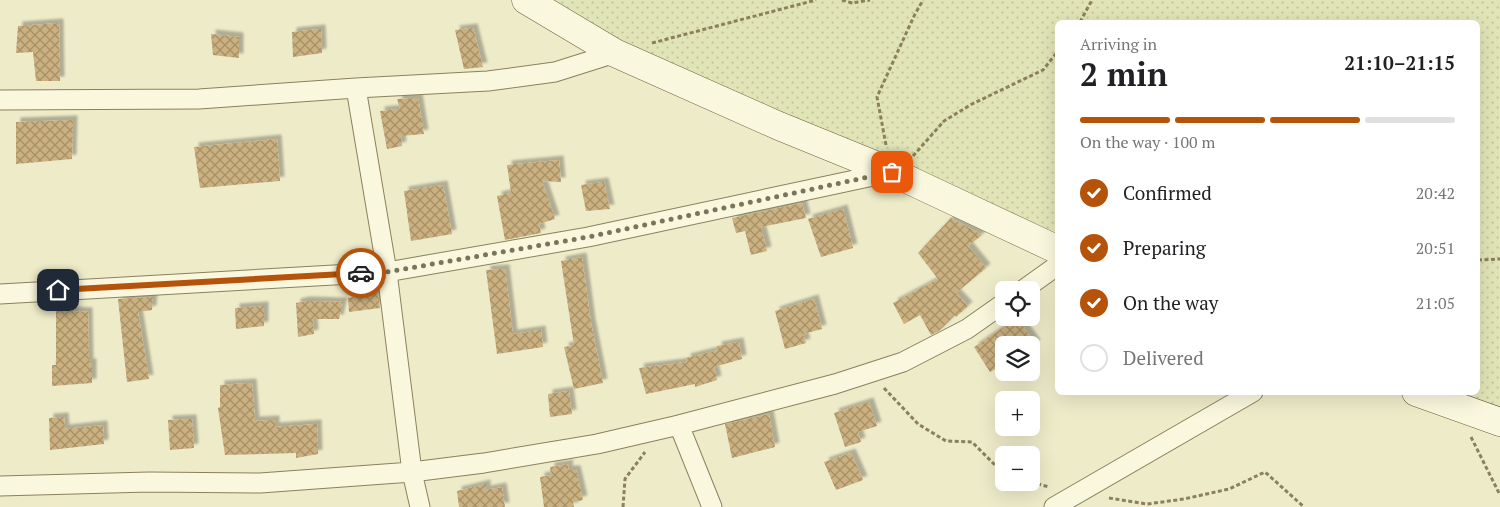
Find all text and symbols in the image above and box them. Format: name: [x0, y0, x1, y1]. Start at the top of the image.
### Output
text: Arriving in: [1080, 33, 1157, 55]
text: 21:10–21:15: [1344, 50, 1455, 75]
text: 2 min: [1080, 53, 1168, 95]
text: On the way · 100 m: [1080, 131, 1215, 153]
pin: [871, 151, 913, 193]
icon: bag: [878, 158, 906, 186]
icon: check: [1080, 179, 1108, 207]
text: Confirmed: [1123, 180, 1212, 205]
text: 20:42: [1416, 182, 1455, 204]
icon: check: [1080, 234, 1108, 262]
text: Preparing: [1123, 235, 1206, 260]
text: 20:51: [1416, 237, 1455, 259]
courier: [336, 248, 386, 298]
icon: car: [347, 259, 375, 287]
pin: [37, 269, 79, 311]
icon: home: [44, 276, 72, 304]
map controls: [995, 281, 1040, 491]
button: locate: [995, 281, 1040, 326]
icon: check: [1080, 289, 1108, 317]
text: On the way: [1123, 290, 1218, 315]
text: 21:05: [1416, 292, 1455, 314]
button: layers: [995, 336, 1040, 381]
text: Delivered: [1123, 345, 1204, 370]
button: +: [995, 391, 1040, 436]
button: −: [995, 446, 1040, 491]

